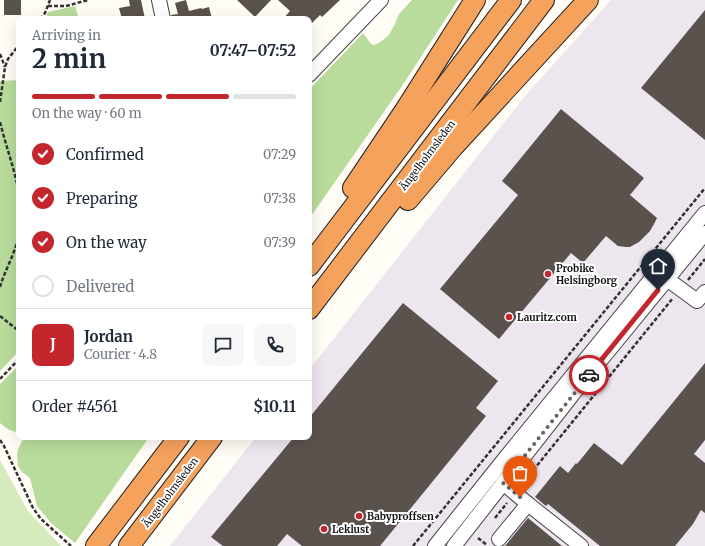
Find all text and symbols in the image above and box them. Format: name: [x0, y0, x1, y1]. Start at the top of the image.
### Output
text: Arriving in: [32, 27, 101, 44]
text: 07:47–07:52: [210, 41, 296, 60]
text: 2 min: [32, 42, 106, 75]
text: On the way · 60 m: [32, 105, 142, 122]
street label: Ängelholmsleden: [395, 117, 458, 194]
icon: check: [32, 143, 54, 165]
text: Confirmed: [66, 145, 144, 164]
text: 07:29: [263, 146, 296, 163]
icon: check: [32, 187, 54, 209]
text: Preparing: [66, 189, 138, 208]
text: 07:38: [263, 190, 296, 207]
icon: check: [32, 231, 54, 253]
text: On the way: [66, 233, 147, 252]
text: 07:39: [263, 234, 296, 251]
pin: [641, 249, 675, 290]
icon: home: [647, 255, 669, 277]
place label: Probike Helsingborg: [556, 262, 618, 287]
marker: Probike Helsingborg: [543, 269, 553, 279]
text: Delivered: [66, 277, 134, 296]
place label: Lauritz.com: [517, 311, 577, 324]
marker: Lauritz.com: [504, 312, 514, 322]
button: chat: [202, 324, 244, 366]
button: phone: [254, 324, 296, 366]
text: Jordan: [84, 327, 133, 346]
text: J: [50, 335, 56, 354]
text: Courier · 4.8: [84, 346, 157, 363]
courier: [569, 355, 609, 395]
icon: car: [578, 364, 600, 386]
text: Order #4561: [32, 397, 118, 416]
text: $10.11: [253, 397, 296, 416]
street label: Ängelholmsleden: [138, 454, 201, 531]
pin: [503, 456, 537, 497]
icon: bag: [509, 462, 531, 484]
place label: Babyproffsen: [367, 510, 434, 523]
marker: Babyproffsen: [354, 511, 364, 521]
place label: Leklust: [332, 523, 369, 536]
marker: Leklust: [319, 524, 329, 534]

